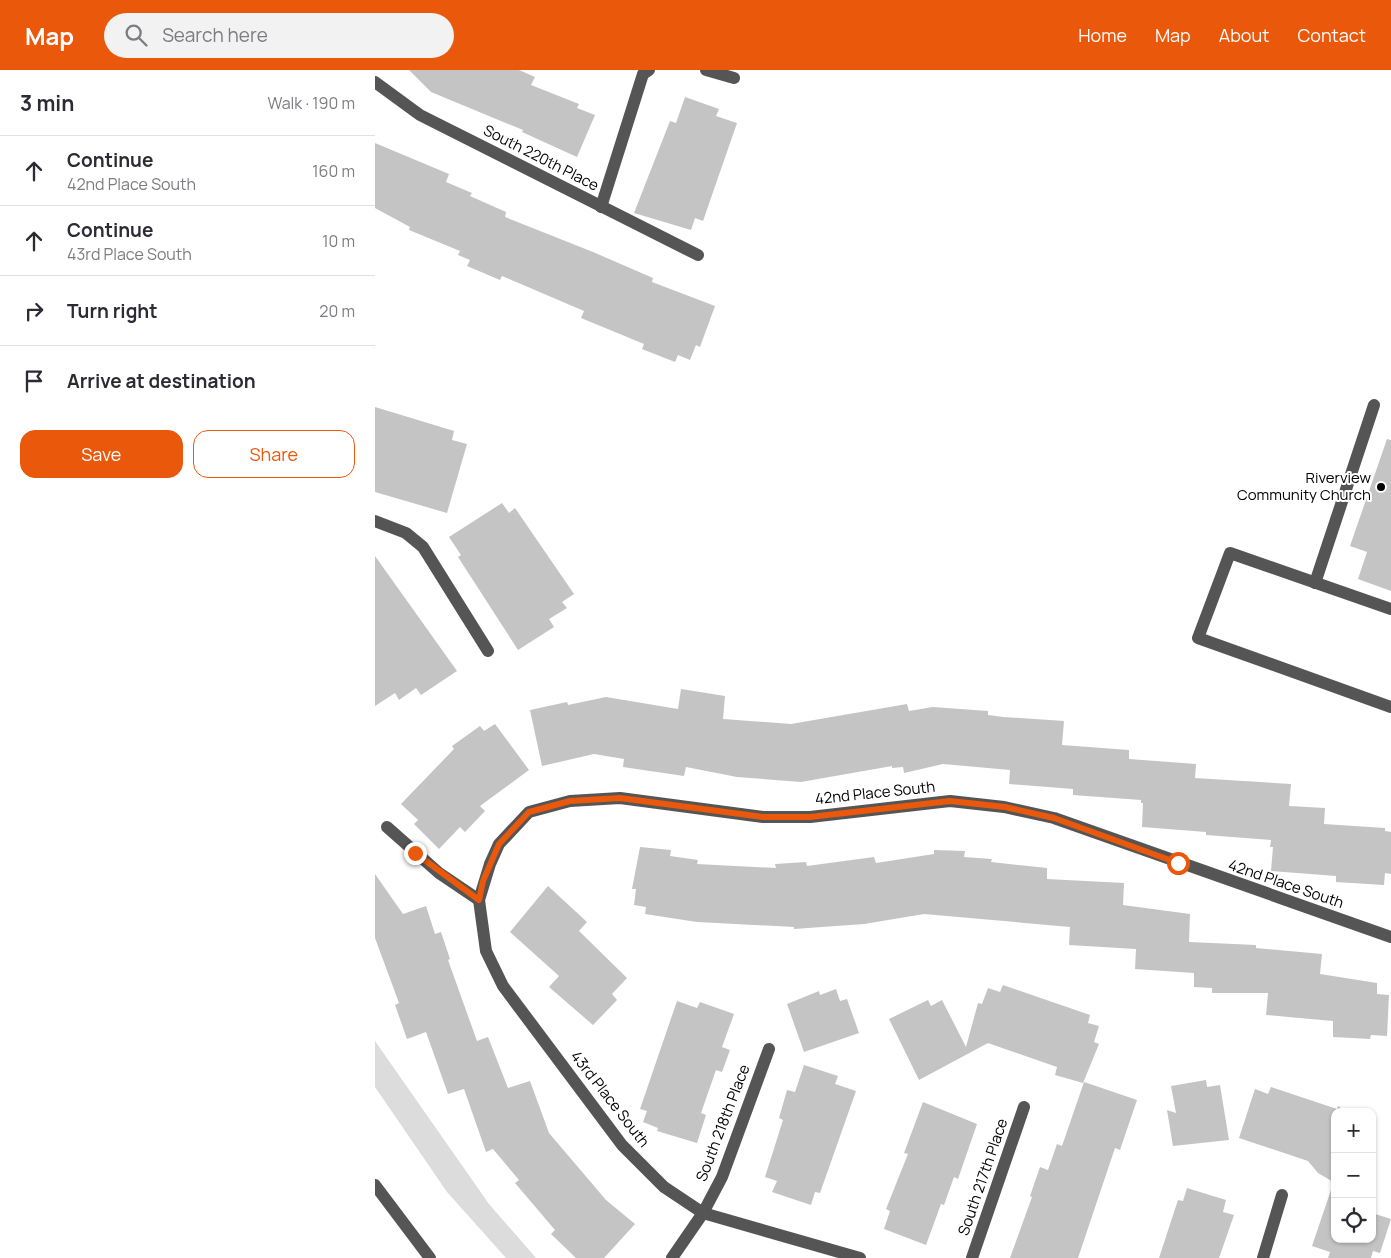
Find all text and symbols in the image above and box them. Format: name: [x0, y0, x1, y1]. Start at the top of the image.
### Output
search box: [104, 13, 454, 58]
text: Map: [25, 19, 74, 52]
icon: search: [122, 21, 150, 49]
text: Search here: [162, 22, 268, 48]
text: Home: [1078, 23, 1127, 47]
text: Map: [1155, 23, 1191, 47]
text: About: [1219, 23, 1269, 47]
text: Contact: [1297, 23, 1366, 47]
text: 3 min: [20, 89, 74, 117]
text: Walk · 190 m: [267, 92, 355, 114]
street label: South 220th Place: [480, 119, 603, 196]
text: Continue: [67, 147, 153, 173]
icon: ahead: [20, 157, 48, 185]
text: 160 m: [312, 160, 355, 182]
text: 42nd Place South: [67, 173, 196, 195]
text: Continue: [67, 217, 153, 243]
icon: ahead: [20, 227, 48, 255]
text: 10 m: [322, 230, 355, 252]
text: 43rd Place South: [67, 243, 192, 265]
icon: right: [20, 297, 48, 325]
text: Turn right: [67, 298, 157, 324]
text: 20 m: [319, 300, 355, 322]
icon: arrive: [20, 367, 48, 395]
text: Arrive at destination: [67, 368, 256, 394]
button: Save: [20, 430, 183, 478]
button: Share: [193, 430, 355, 478]
place label: Riverview Community Church: [1237, 467, 1371, 505]
marker: Riverview Community Church: [1375, 481, 1387, 493]
street label: 42nd Place South: [814, 776, 936, 809]
route end: [404, 842, 427, 865]
route start: [1167, 852, 1190, 875]
street label: 42nd Place South: [1226, 854, 1347, 913]
street label: 43rd Place South: [566, 1046, 655, 1151]
street label: South 218th Place: [691, 1061, 755, 1184]
map controls: [1331, 1108, 1376, 1243]
button: +: [1331, 1108, 1376, 1153]
street label: South 217th Place: [953, 1115, 1012, 1238]
button: −: [1331, 1153, 1376, 1198]
button: locate: [1331, 1198, 1376, 1243]

